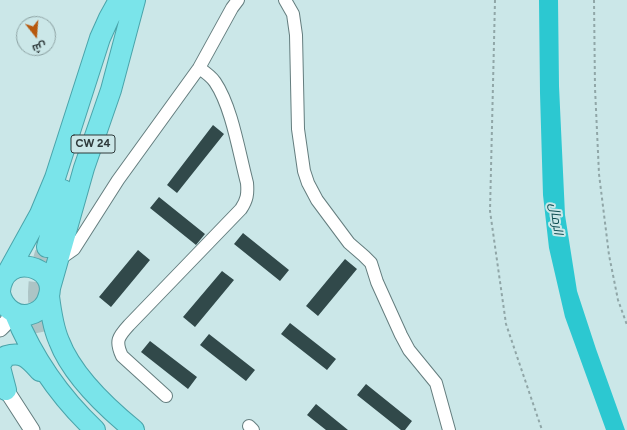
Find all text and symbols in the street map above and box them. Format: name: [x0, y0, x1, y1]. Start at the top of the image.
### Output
north arrow: [16, 16, 56, 56]
text: ش: [31, 39, 48, 55]
road number: CW 24: [71, 135, 115, 153]
water label: الرمال: [546, 202, 566, 236]

